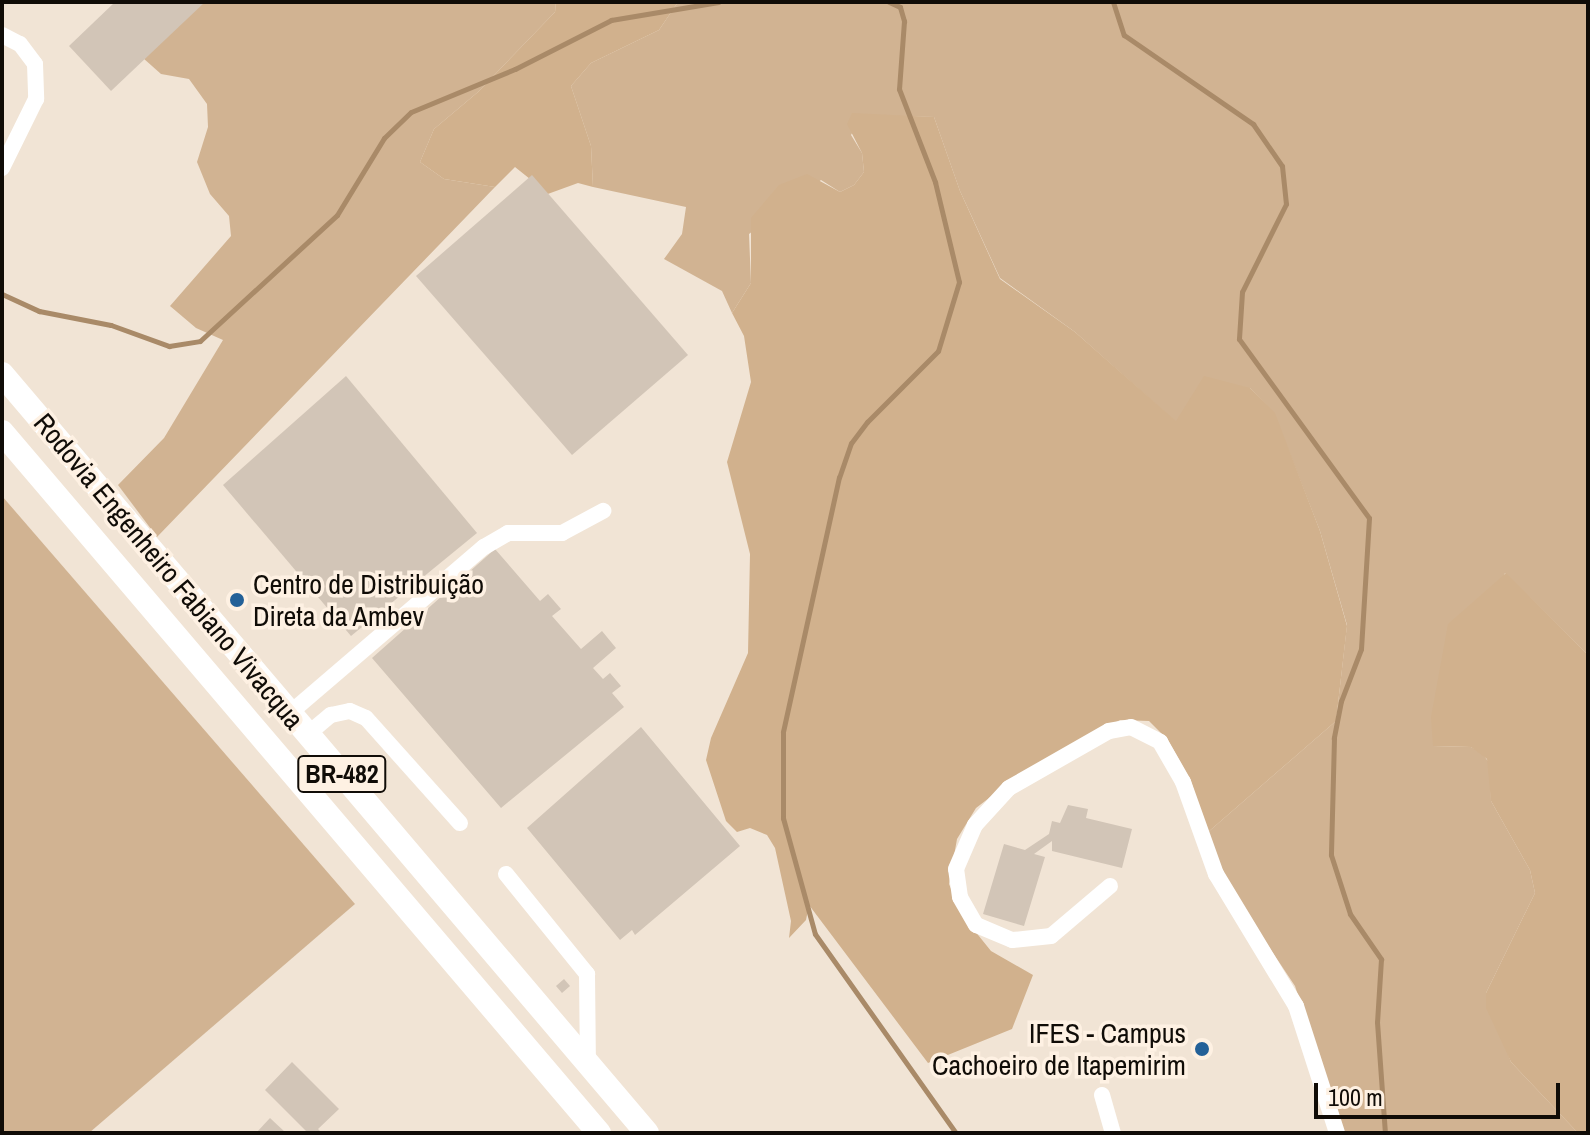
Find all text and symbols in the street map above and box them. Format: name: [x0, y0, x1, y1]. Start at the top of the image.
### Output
street label: Rodovia Engenheiro Fabiano Vivacqua: [27, 406, 311, 736]
place label: Centro de Distribuição Direta da Ambev: [253, 567, 484, 633]
marker: Centro de Distribuição Direta da Ambev: [228, 591, 246, 609]
road number: BR-482: [296, 752, 388, 796]
place label: IFES - Campus Cachoeiro de Itapemirim: [932, 1016, 1186, 1082]
marker: IFES - Campus Cachoeiro de Itapemirim: [1193, 1040, 1211, 1058]
scale bar: [1318, 1067, 1564, 1117]
text: 100 m: [1328, 1081, 1383, 1113]

